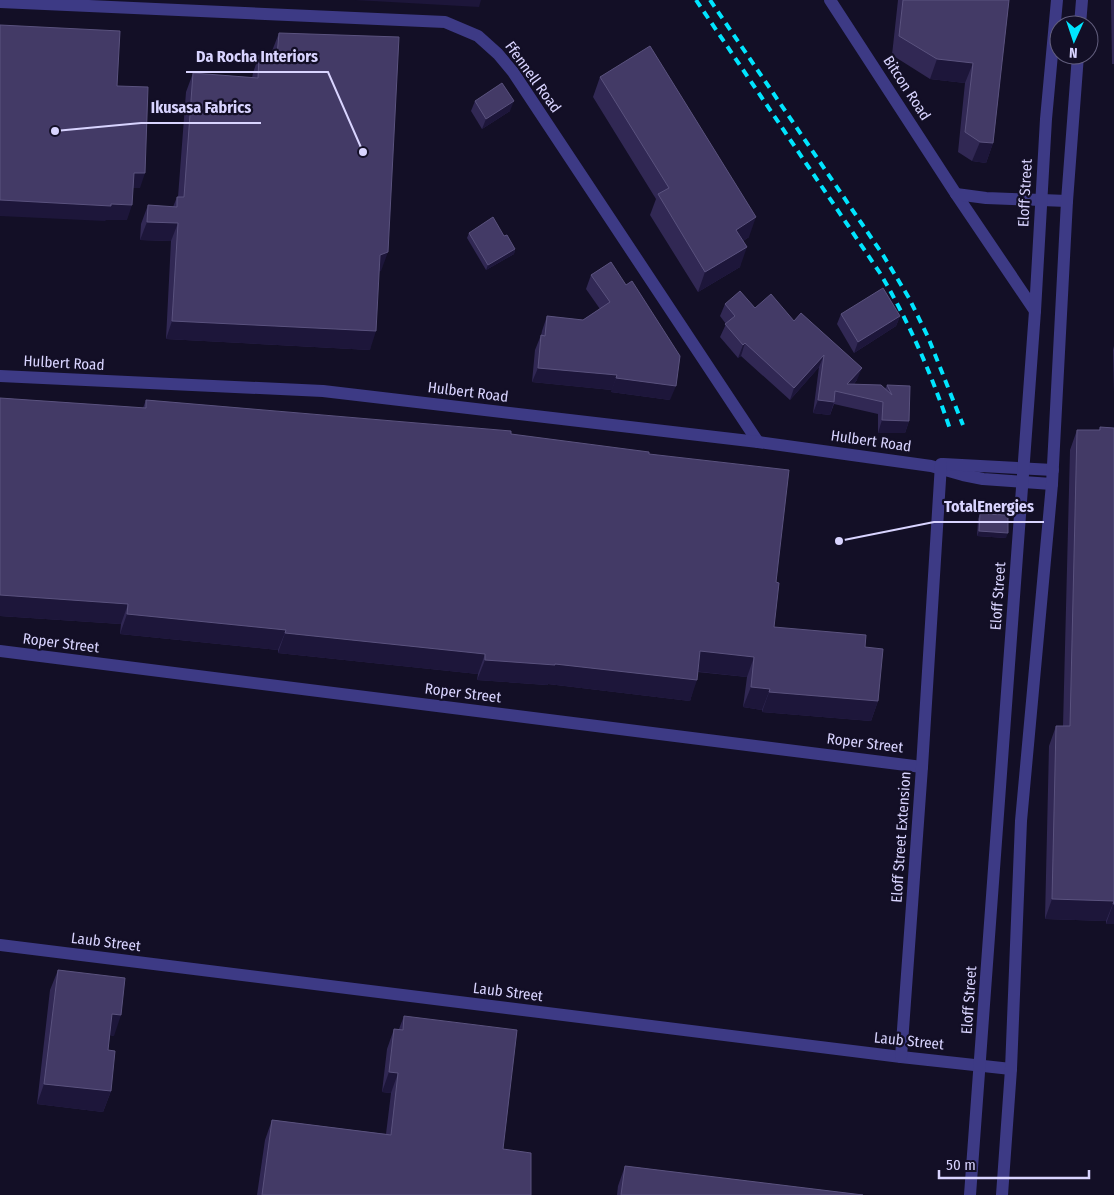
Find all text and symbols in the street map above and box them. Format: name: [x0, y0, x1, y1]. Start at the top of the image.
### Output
north arrow: [1049, 15, 1099, 65]
street label: Ffennell Road: [501, 38, 565, 116]
callout: Da Rocha Interiors: [186, 41, 328, 72]
text: N: [1069, 44, 1078, 61]
text: Da Rocha Interiors: [196, 47, 318, 66]
street label: Bitcon Road: [880, 52, 934, 124]
callout: Ikusasa Fabrics: [141, 92, 261, 123]
text: Ikusasa Fabrics: [151, 98, 251, 117]
street label: Eloff Street: [1014, 158, 1036, 228]
street label: Hulbert Road: [23, 352, 105, 374]
street label: Hulbert Road: [427, 378, 509, 406]
street label: Hulbert Road: [830, 426, 912, 456]
callout: TotalEnergies: [934, 491, 1044, 522]
text: TotalEnergies: [944, 497, 1034, 516]
street label: Eloff Street: [987, 561, 1009, 631]
street label: Roper Street: [22, 629, 100, 657]
street label: Roper Street: [424, 679, 502, 707]
street label: Roper Street: [826, 729, 904, 757]
street label: Eloff Street Extension: [887, 771, 915, 903]
street label: Laub Street: [70, 929, 142, 955]
street label: Eloff Street: [958, 965, 980, 1035]
street label: Laub Street: [472, 979, 544, 1005]
street label: Laub Street: [873, 1028, 945, 1054]
scale bar: [939, 1148, 1089, 1180]
text: 50 m: [946, 1156, 976, 1174]

